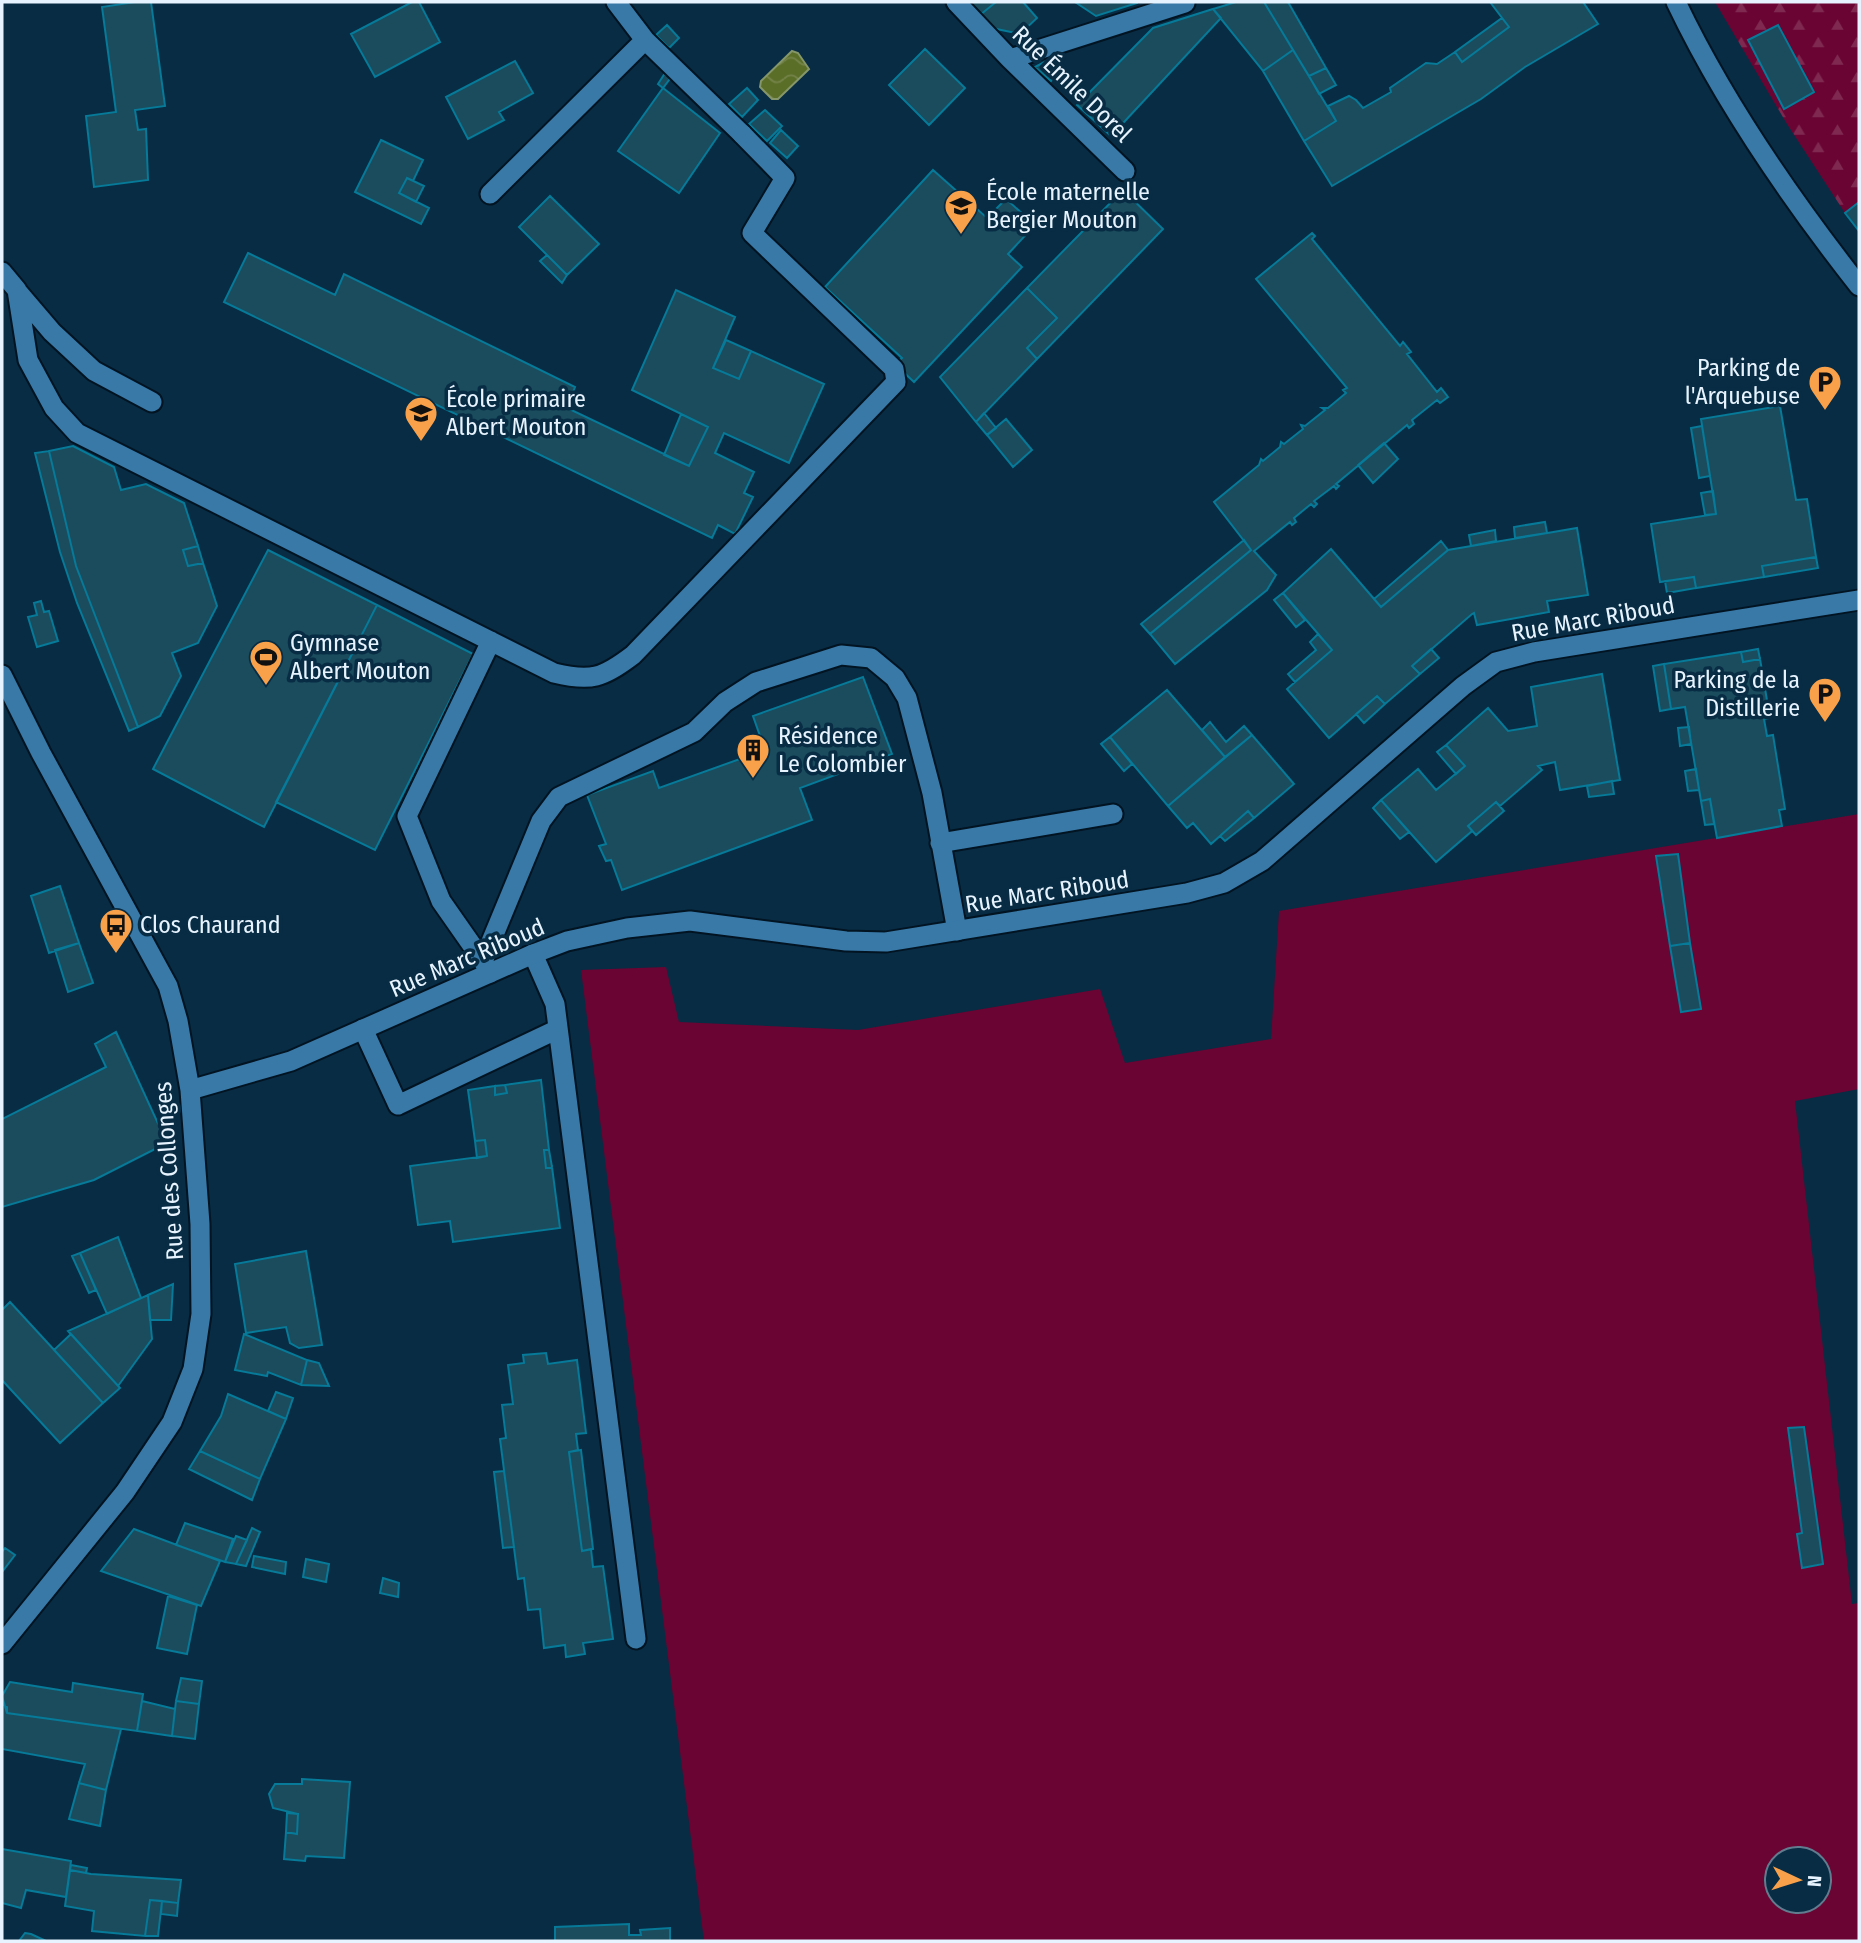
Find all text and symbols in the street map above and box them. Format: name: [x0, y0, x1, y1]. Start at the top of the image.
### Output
street label: Rue Émile Dorel: [1007, 19, 1138, 148]
place label: École maternelle Bergier Mouton: [986, 177, 1150, 234]
school or university icon: École maternelle Bergier Mouton: [942, 187, 980, 236]
place label: Parking de l'Arquebuse: [1685, 354, 1800, 410]
parking icon: Parking de l'Arquebuse: [1806, 363, 1844, 412]
place label: École primaire Albert Mouton: [446, 384, 586, 441]
school or university icon: École primaire Albert Mouton: [402, 394, 440, 443]
street label: Rue Marc Riboud: [1509, 591, 1677, 647]
place label: Gymnase Albert Mouton: [290, 629, 430, 685]
sports icon: Gymnase Albert Mouton: [247, 638, 285, 687]
place label: Parking de la Distillerie: [1673, 666, 1800, 722]
parking icon: Parking de la Distillerie: [1806, 675, 1844, 724]
place label: Résidence Le Colombier: [778, 722, 907, 778]
building icon: Résidence Le Colombier: [734, 731, 772, 780]
street label: Rue Marc Riboud: [963, 865, 1131, 919]
bus stop icon: Clos Chaurand: [97, 906, 135, 955]
place label: Clos Chaurand: [140, 911, 281, 939]
street label: Rue Marc Riboud: [385, 913, 549, 1003]
street label: Rue des Collonges: [149, 1081, 189, 1261]
north arrow: [1763, 1845, 1833, 1915]
text: N: [1803, 1875, 1826, 1888]

